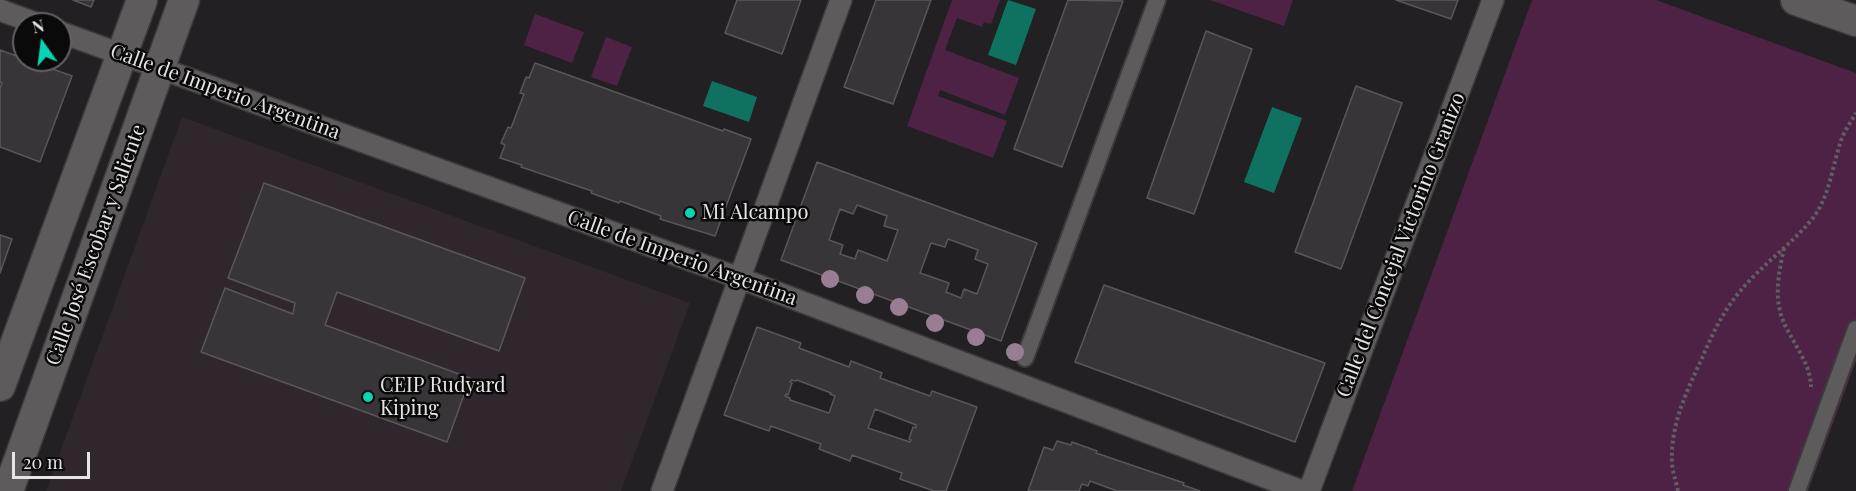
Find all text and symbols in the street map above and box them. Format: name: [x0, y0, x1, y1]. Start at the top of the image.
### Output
north arrow: [12, 12, 72, 72]
text: N: [30, 14, 46, 38]
street label: Calle de Imperio Argentina: [107, 39, 343, 145]
street label: Calle del Concejal Victorino Granizo: [1332, 89, 1470, 401]
street label: Calle José Escobar y Saliente: [41, 121, 151, 369]
place label: Mi Alcampo: [702, 201, 808, 225]
street label: Calle de Imperio Argentina: [564, 205, 800, 311]
marker: Mi Alcampo: [683, 206, 697, 220]
place label: CEIP Rudyard Kiping: [380, 374, 506, 421]
marker: CEIP Rudyard Kiping: [361, 390, 375, 404]
scale bar: [15, 440, 93, 478]
text: 20 m: [23, 450, 63, 474]

